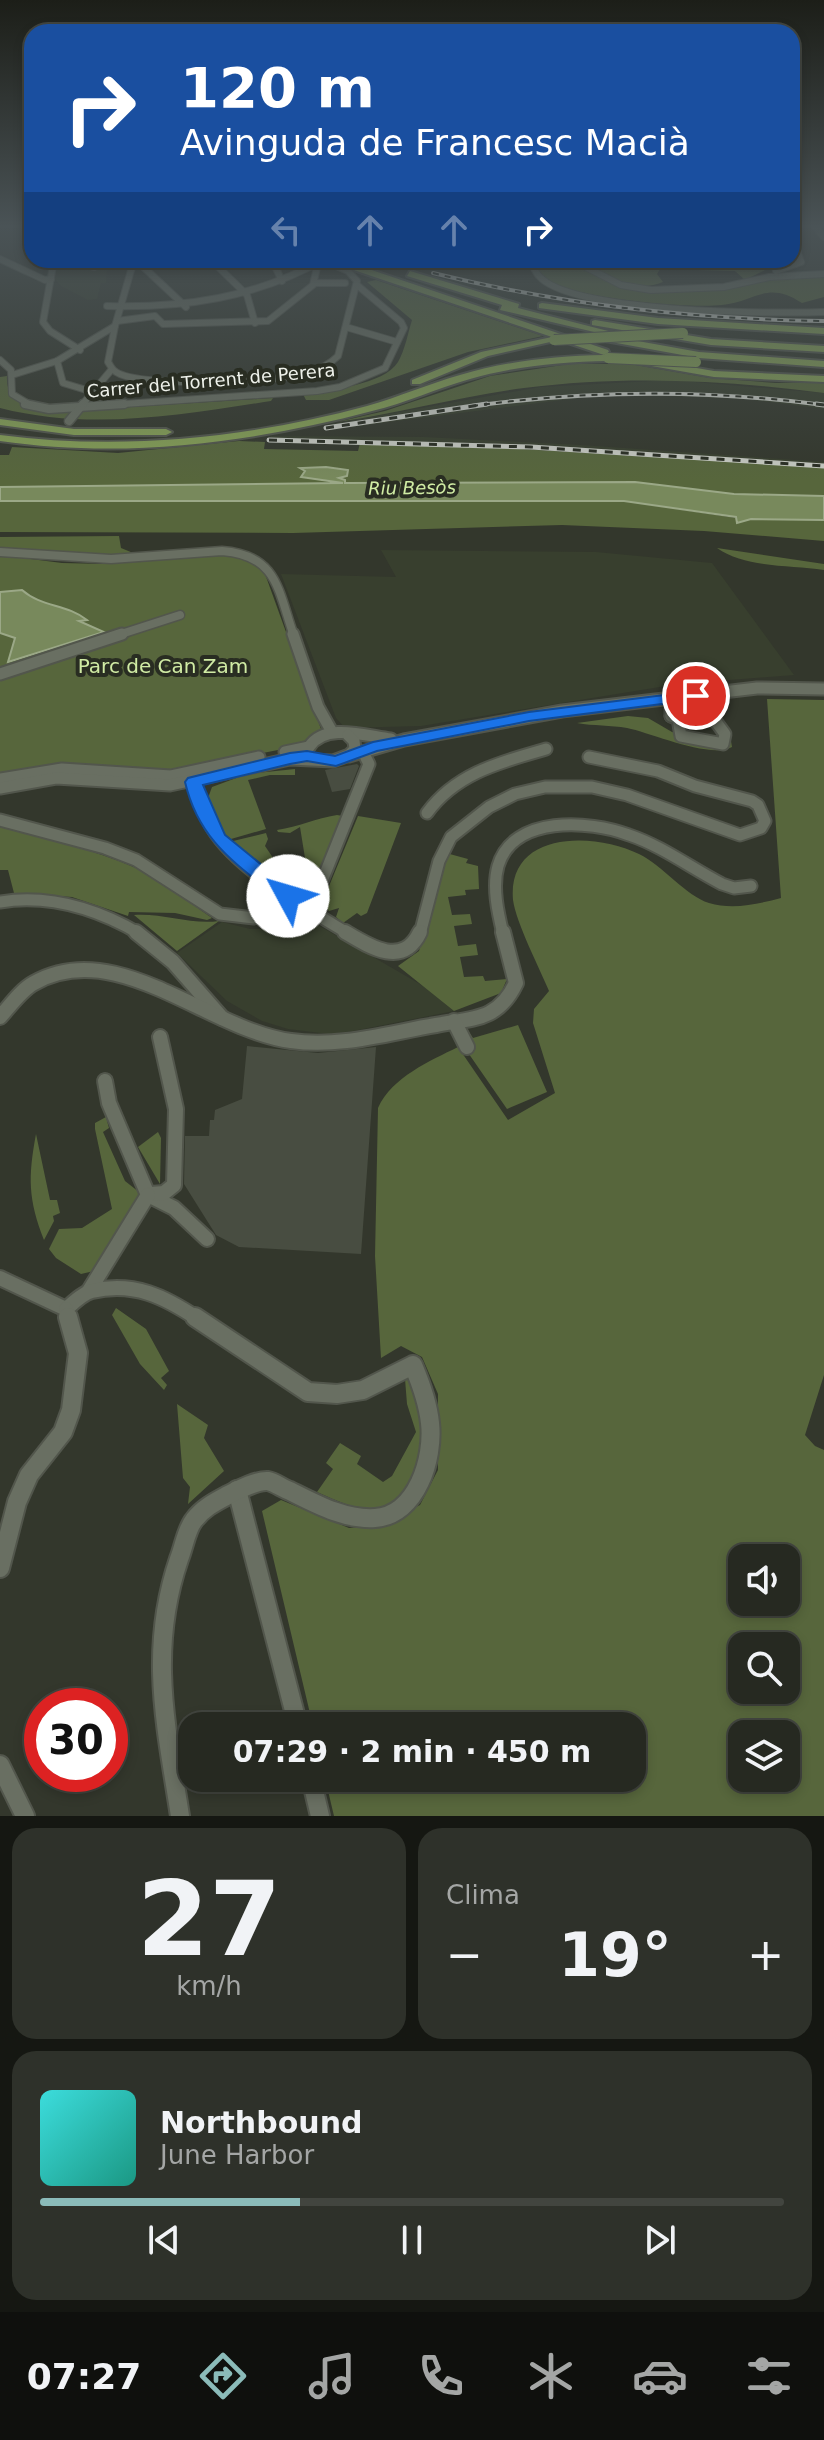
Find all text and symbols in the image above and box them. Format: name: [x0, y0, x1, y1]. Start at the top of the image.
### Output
text: 120 m: [180, 55, 375, 120]
icon: right: [48, 56, 152, 160]
text: Avinguda de Francesc Macià: [180, 122, 690, 163]
icon: left: [264, 208, 308, 252]
icon: ahead: [348, 208, 392, 252]
icon: ahead: [432, 208, 476, 252]
icon: right: [516, 208, 560, 252]
street label: Carrer del Torrent de Perera: [86, 359, 336, 402]
water label: Riu Besòs: [368, 476, 456, 499]
park label: Parc de Can Zam: [78, 654, 248, 678]
pin: [662, 662, 730, 730]
icon: arrive: [674, 674, 718, 718]
position arrow: [246, 854, 330, 938]
map controls: [728, 1544, 800, 1792]
button: sound: [728, 1544, 800, 1616]
button: search: [728, 1632, 800, 1704]
speed limit sign: 30: [24, 1688, 128, 1792]
button: layers: [728, 1720, 800, 1792]
text: 07:29 · 2 min · 450 m: [233, 1734, 591, 1769]
text: 27: [137, 1858, 281, 1980]
text: Clima: [446, 1880, 520, 1910]
text: 19°: [558, 1920, 672, 1990]
text: −: [446, 1929, 483, 1980]
text: +: [747, 1929, 784, 1980]
text: km/h: [176, 1971, 242, 2001]
text: Northbound: [160, 2105, 363, 2140]
text: June Harbor: [160, 2140, 314, 2170]
icon: previous: [142, 2218, 186, 2262]
icon: pause: [390, 2218, 434, 2262]
icon: next: [638, 2218, 682, 2262]
icon: directions: [195, 2348, 251, 2404]
icon: music: [304, 2348, 360, 2404]
icon: phone: [413, 2348, 469, 2404]
icon: climate: [523, 2348, 579, 2404]
icon: car: [632, 2348, 688, 2404]
icon: filters: [741, 2348, 797, 2404]
text: 07:27: [27, 2356, 141, 2397]

